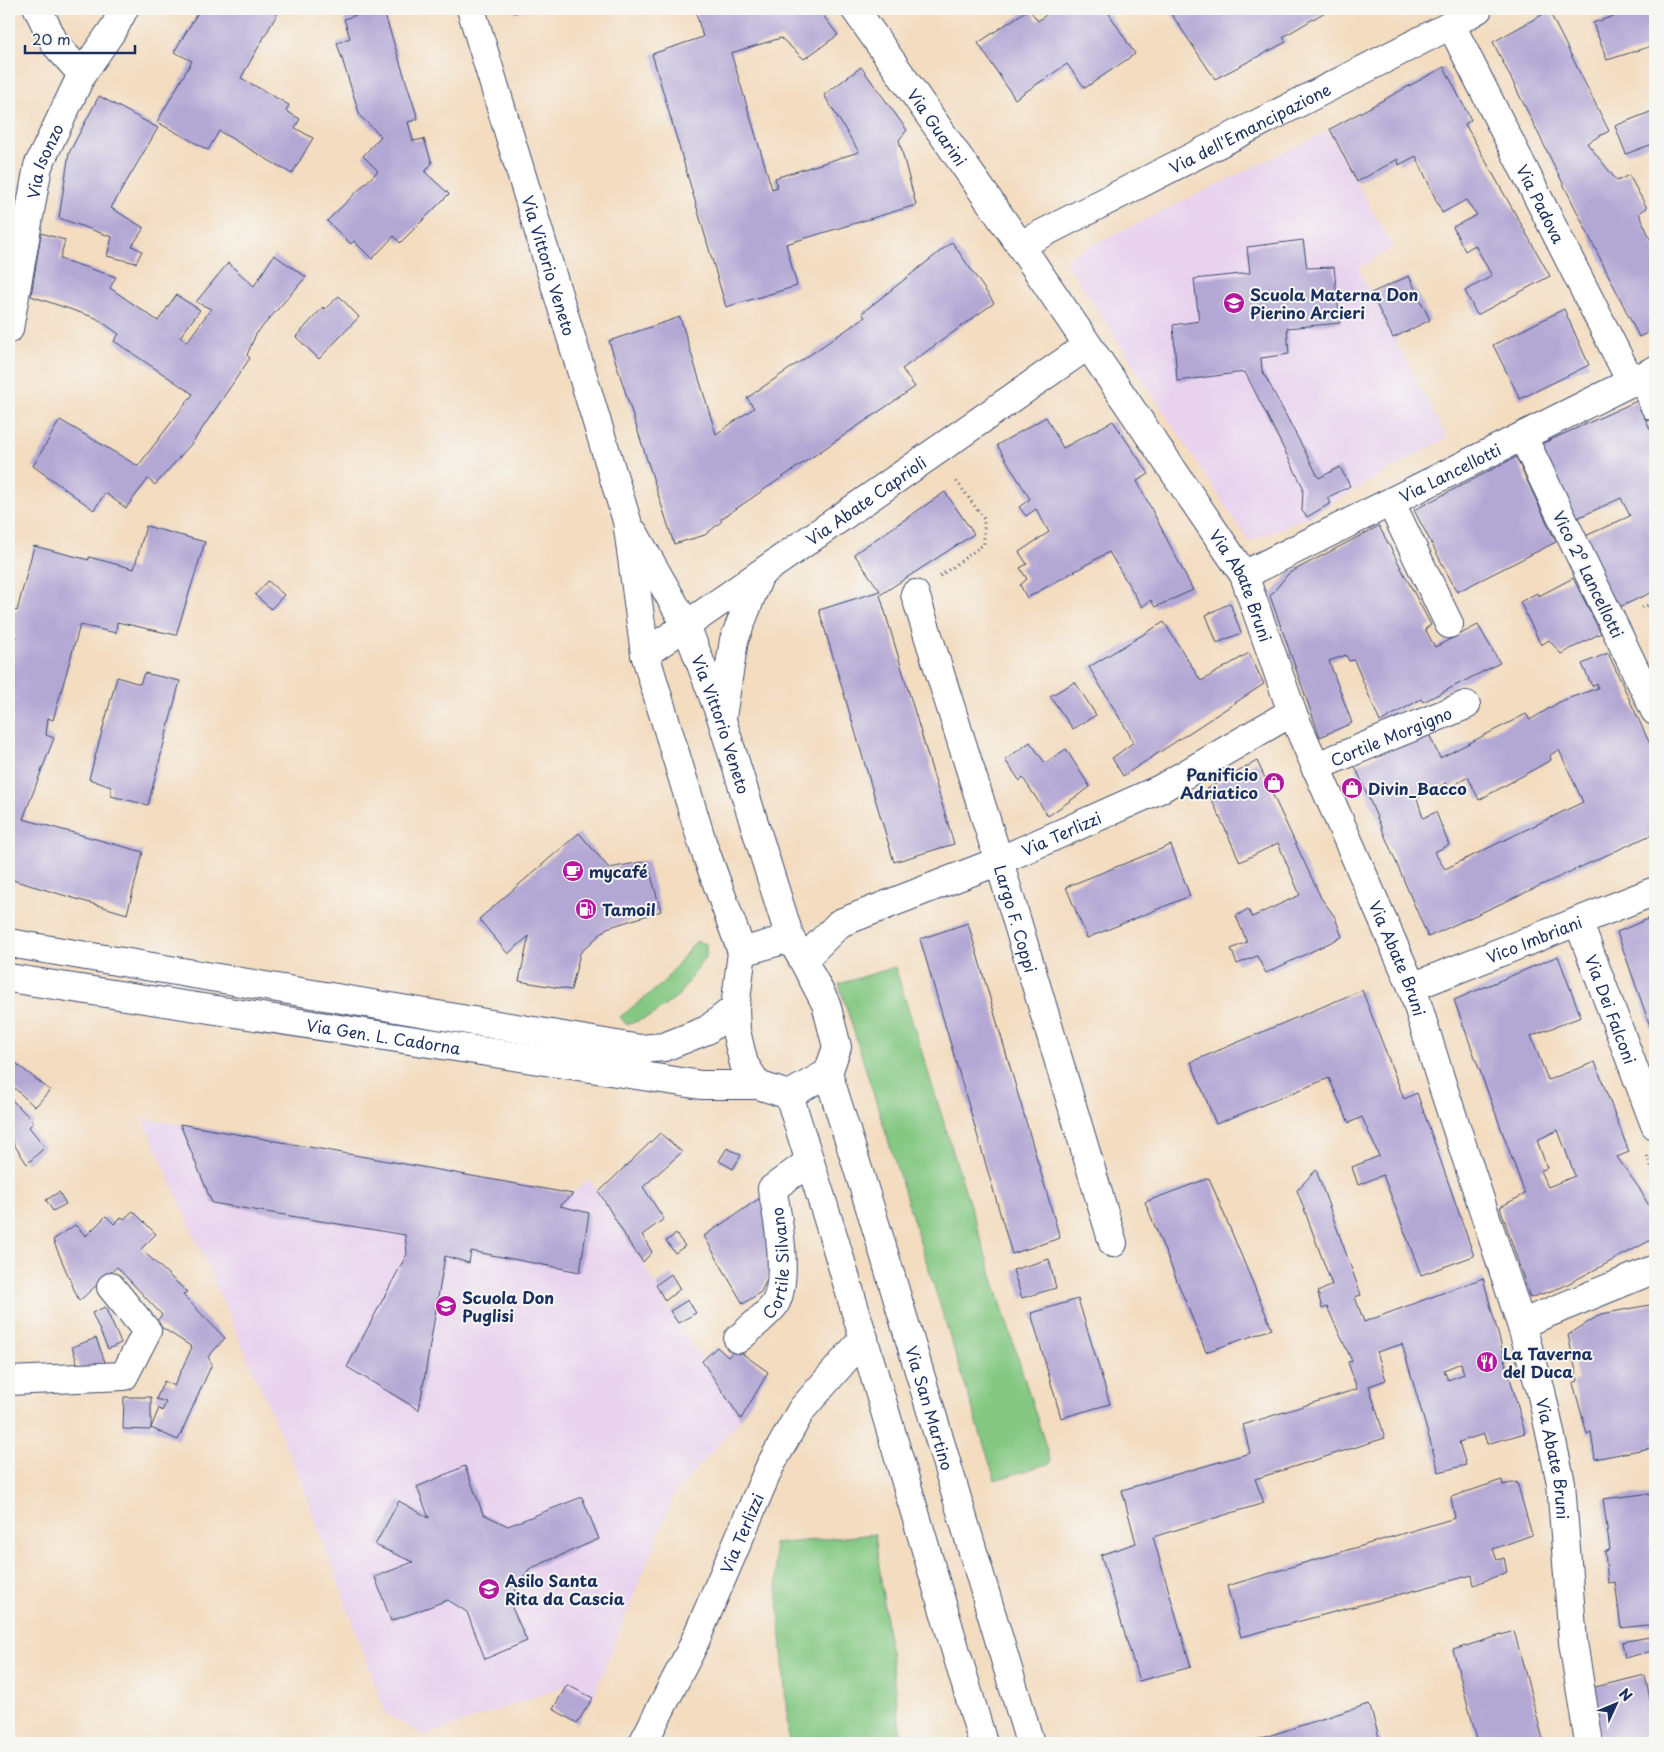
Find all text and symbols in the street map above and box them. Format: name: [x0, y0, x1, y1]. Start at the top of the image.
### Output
scale bar: [25, 22, 135, 54]
text: 20 m: [32, 27, 71, 50]
street label: Via dell'Emancipazione: [1165, 76, 1335, 179]
street label: Via Guarini: [902, 83, 973, 171]
street label: Via Isonzo: [20, 119, 69, 201]
street label: Via Padova: [1511, 160, 1571, 248]
street label: Via Vittorio Veneto: [516, 192, 582, 339]
place label: Scuola Materna Don Pierino Arcieri: [1250, 282, 1419, 324]
school or university icon: Scuola Materna Don Pierino Arcieri: [1222, 291, 1246, 315]
street label: Via Lancellotti: [1395, 437, 1505, 508]
street label: Via Abate Caprioli: [801, 450, 931, 551]
street label: Vico 2º Lancellotti: [1548, 506, 1630, 642]
street label: Via Abate Bruni: [1204, 524, 1278, 645]
street label: Via Vittorio Veneto: [686, 651, 756, 797]
street label: Cortile Morgigno: [1326, 700, 1455, 772]
place label: Panificio Adriatico: [1180, 762, 1258, 804]
shop icon: Panificio Adriatico: [1262, 771, 1286, 795]
shop icon: Divin_Bacco: [1340, 776, 1364, 800]
place label: Divin_Bacco: [1368, 776, 1467, 800]
street label: Via Terlizzi: [1017, 805, 1105, 862]
cafe icon: mycafé: [561, 859, 585, 883]
place label: mycafé: [589, 859, 648, 883]
street label: Largo F. Coppi: [989, 862, 1044, 975]
street label: Via Abate Bruni: [1364, 896, 1432, 1019]
fuel station icon: Tamoil: [574, 897, 598, 921]
place label: Tamoil: [602, 897, 656, 921]
street label: Vico Imbriani: [1482, 909, 1585, 969]
street label: Via Dei Falconi: [1580, 951, 1643, 1067]
street label: Via Gen. L. Cadorna: [305, 1012, 462, 1060]
street label: Cortile Silvano: [756, 1206, 794, 1324]
place label: Scuola Don Puglisi: [462, 1285, 554, 1327]
school or university icon: Scuola Don Puglisi: [434, 1294, 458, 1318]
place label: La Taverna del Duca: [1503, 1341, 1593, 1383]
street label: Via San Martino: [900, 1343, 960, 1473]
restaurant icon: La Taverna del Duca: [1475, 1350, 1499, 1374]
street label: Via Abate Bruni: [1531, 1395, 1576, 1520]
street label: Via Terlizzi: [713, 1489, 769, 1577]
place label: Asilo Santa Rita da Cascia: [505, 1568, 625, 1610]
school or university icon: Asilo Santa Rita da Cascia: [477, 1577, 501, 1601]
north arrow: [1592, 1680, 1642, 1730]
text: N: [1614, 1683, 1637, 1706]

